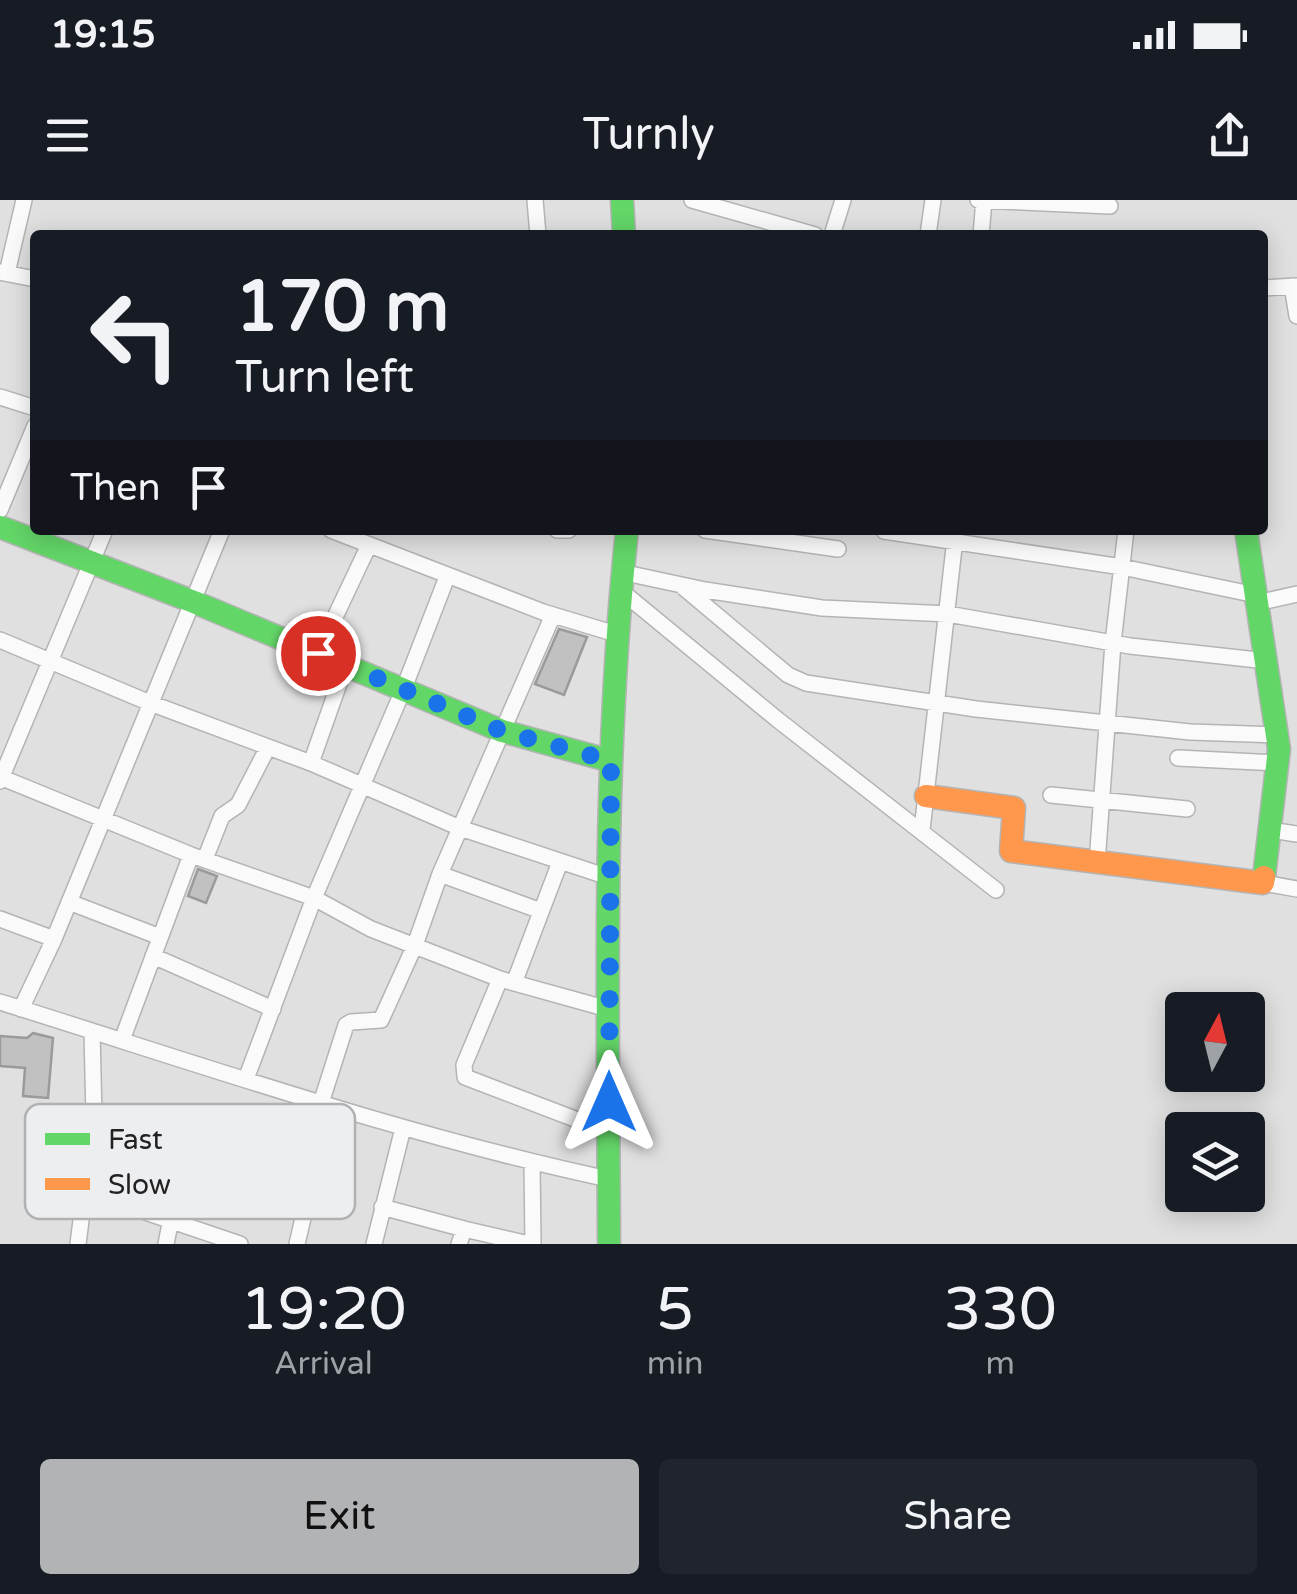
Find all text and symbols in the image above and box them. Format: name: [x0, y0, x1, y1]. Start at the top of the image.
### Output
text: 19:15: [50, 12, 155, 58]
icon: menu: [40, 108, 95, 163]
text: Turnly: [582, 108, 715, 162]
icon: share: [1202, 108, 1257, 163]
text: 170 m: [235, 266, 449, 350]
icon: left: [70, 270, 200, 400]
text: Turn left: [235, 351, 414, 405]
icon: arrive: [181, 460, 236, 515]
text: Then: [70, 465, 161, 511]
pin: [276, 611, 361, 696]
icon: arrive: [291, 626, 346, 681]
north arrow: [1165, 992, 1265, 1092]
map controls: [1165, 992, 1265, 1212]
position arrow: [557, 1050, 661, 1154]
legend: [25, 1104, 355, 1219]
button: layers: [1165, 1112, 1265, 1212]
text: Fast: [108, 1123, 163, 1157]
text: Slow: [108, 1168, 171, 1202]
text: 19:20: [240, 1274, 407, 1346]
text: 5: [656, 1274, 694, 1346]
text: 330: [944, 1274, 1057, 1346]
text: Arrival: [274, 1345, 373, 1383]
text: min: [647, 1345, 704, 1383]
text: m: [986, 1345, 1015, 1383]
button: Exit: [40, 1459, 639, 1574]
button: Share: [659, 1459, 1257, 1574]

